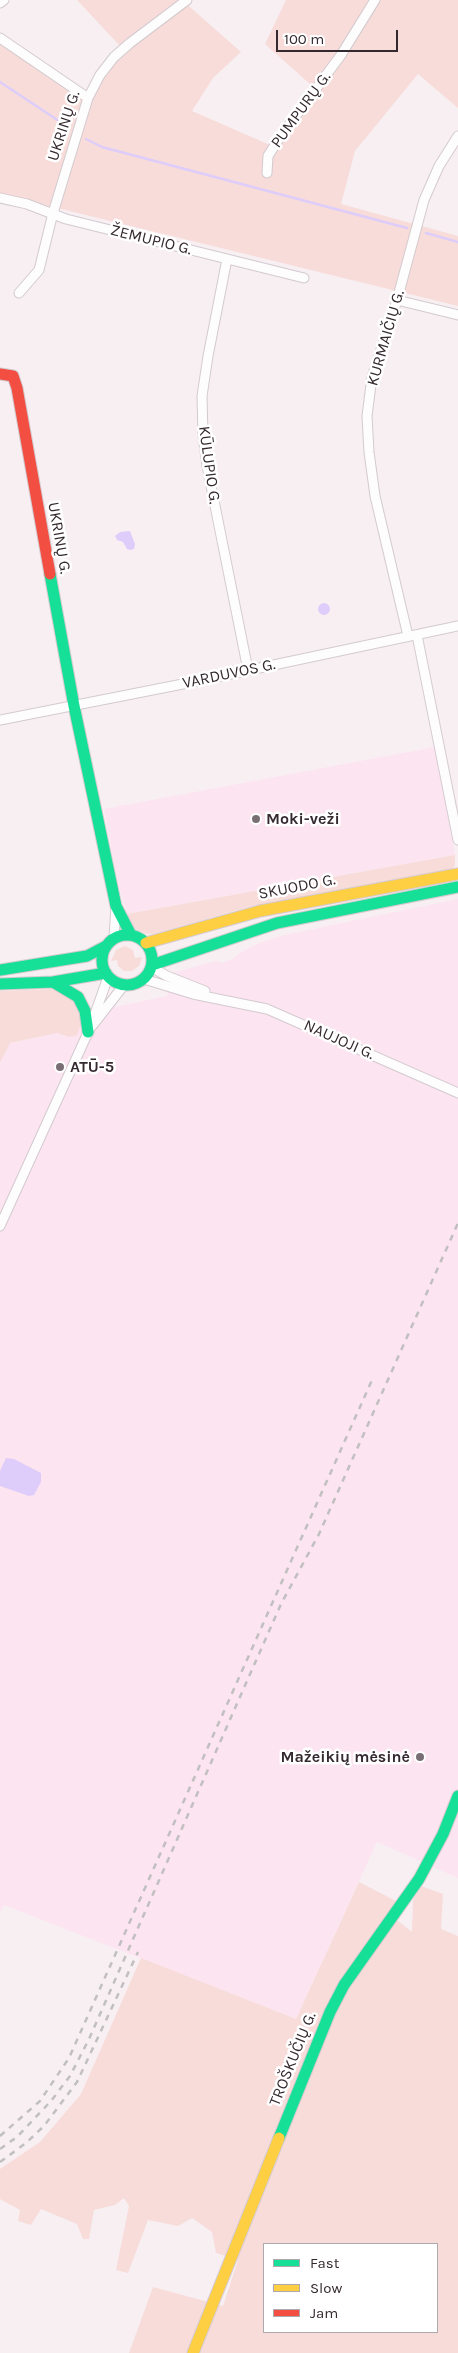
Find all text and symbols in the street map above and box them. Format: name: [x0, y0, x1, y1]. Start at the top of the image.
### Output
scale bar: [278, 20, 400, 52]
text: 100 m: [284, 30, 324, 48]
street label: PUMPURŲ G.: [267, 68, 335, 152]
street label: UKRINŲ G.: [44, 88, 84, 164]
street label: ŽEMUPIO G.: [108, 221, 194, 259]
street label: KURMAIČIŲ G.: [363, 288, 409, 388]
street label: KŪLUPIO G.: [194, 425, 224, 505]
street label: UKRINŲ G.: [43, 500, 75, 576]
street label: VARDUVOS G.: [181, 655, 277, 693]
place label: Moki-veži: [266, 809, 340, 829]
marker: Moki-veži: [250, 813, 262, 825]
street label: SKUODO G.: [257, 870, 337, 904]
street label: NAUJOJI G.: [301, 1016, 377, 1064]
place label: ATŪ-5: [70, 1057, 114, 1077]
marker: ATŪ-5: [54, 1061, 66, 1073]
place label: Mažeikių mėsinė: [280, 1747, 410, 1767]
marker: Mažeikių mėsinė: [414, 1751, 426, 1763]
street label: TROŠKUČIŲ G.: [265, 2009, 321, 2109]
legend: [263, 2243, 438, 2333]
text: Fast: [310, 2254, 339, 2272]
text: Slow: [310, 2279, 342, 2297]
text: Jam: [310, 2304, 338, 2322]

